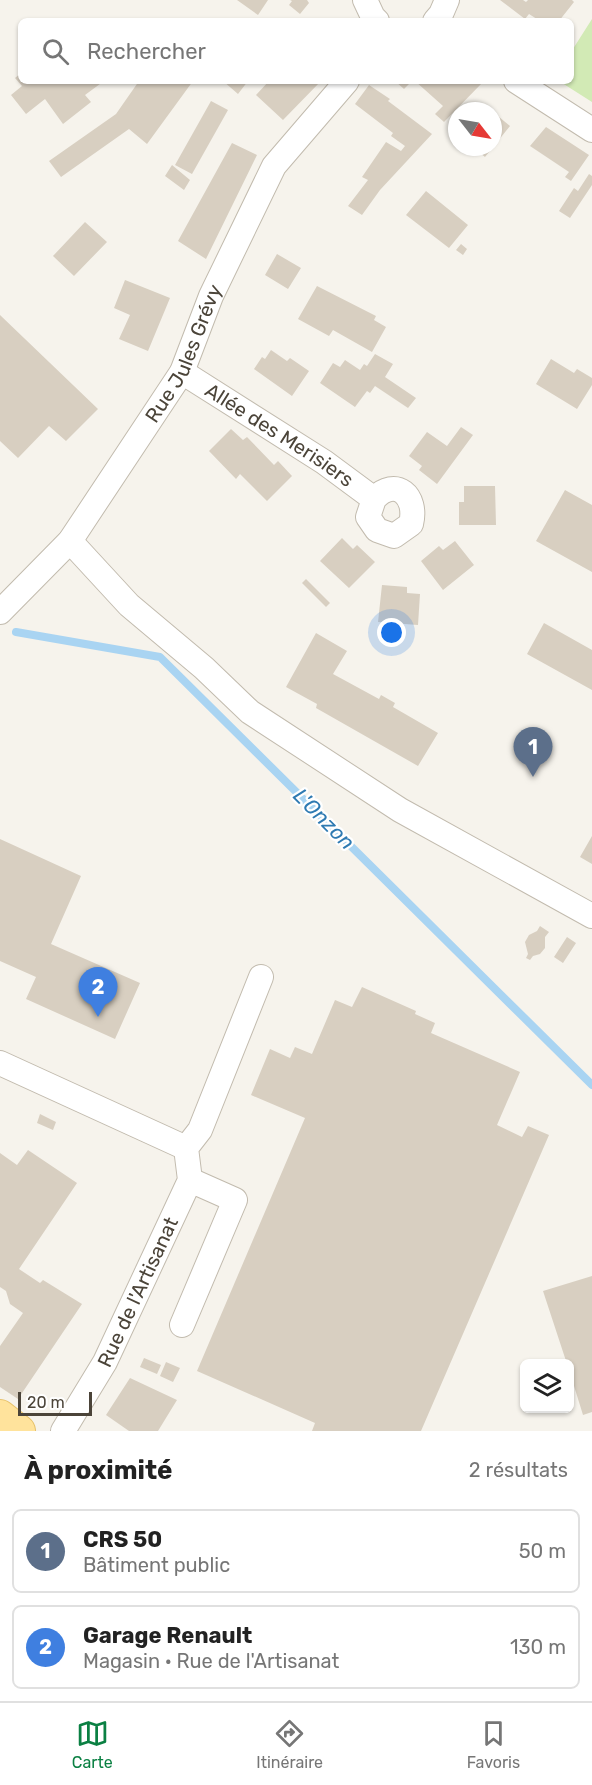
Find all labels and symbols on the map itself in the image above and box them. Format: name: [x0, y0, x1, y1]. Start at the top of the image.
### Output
north arrow: [448, 102, 502, 156]
street label: Rue Jules Grévy: [140, 280, 227, 427]
street label: Allée des Merisiers: [201, 378, 358, 492]
your location: [377, 618, 406, 647]
pin: 1: [514, 728, 552, 777]
water label: L'Onzon: [289, 783, 360, 854]
pin: 2: [78, 968, 118, 1017]
street label: Rue de l'Artisanat: [92, 1213, 183, 1371]
scale bar: [18, 1389, 92, 1416]

